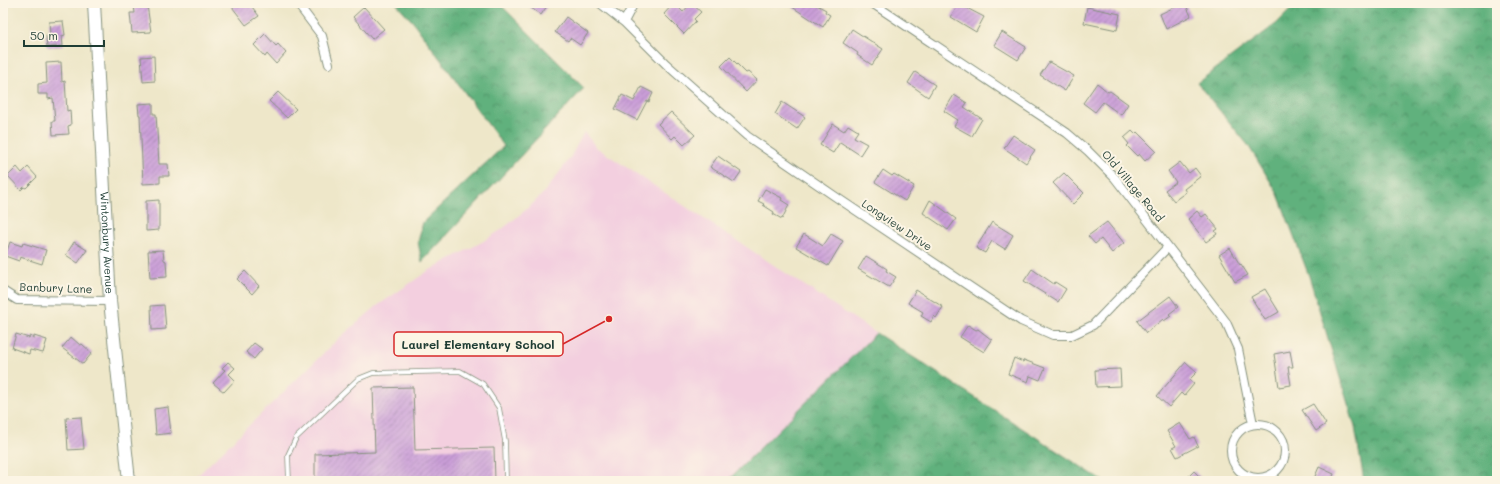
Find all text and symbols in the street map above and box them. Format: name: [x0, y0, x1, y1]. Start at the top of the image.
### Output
scale bar: [24, 22, 104, 48]
text: 50 m: [30, 27, 58, 43]
street label: Old Village Road: [1099, 147, 1168, 225]
street label: Wintonbury Avenue: [97, 191, 118, 294]
street label: Longview Drive: [859, 195, 936, 254]
street label: Banbury Lane: [19, 279, 93, 296]
callout: Laurel Elementary School: [394, 332, 563, 356]
text: Laurel Elementary School: [401, 336, 555, 352]

